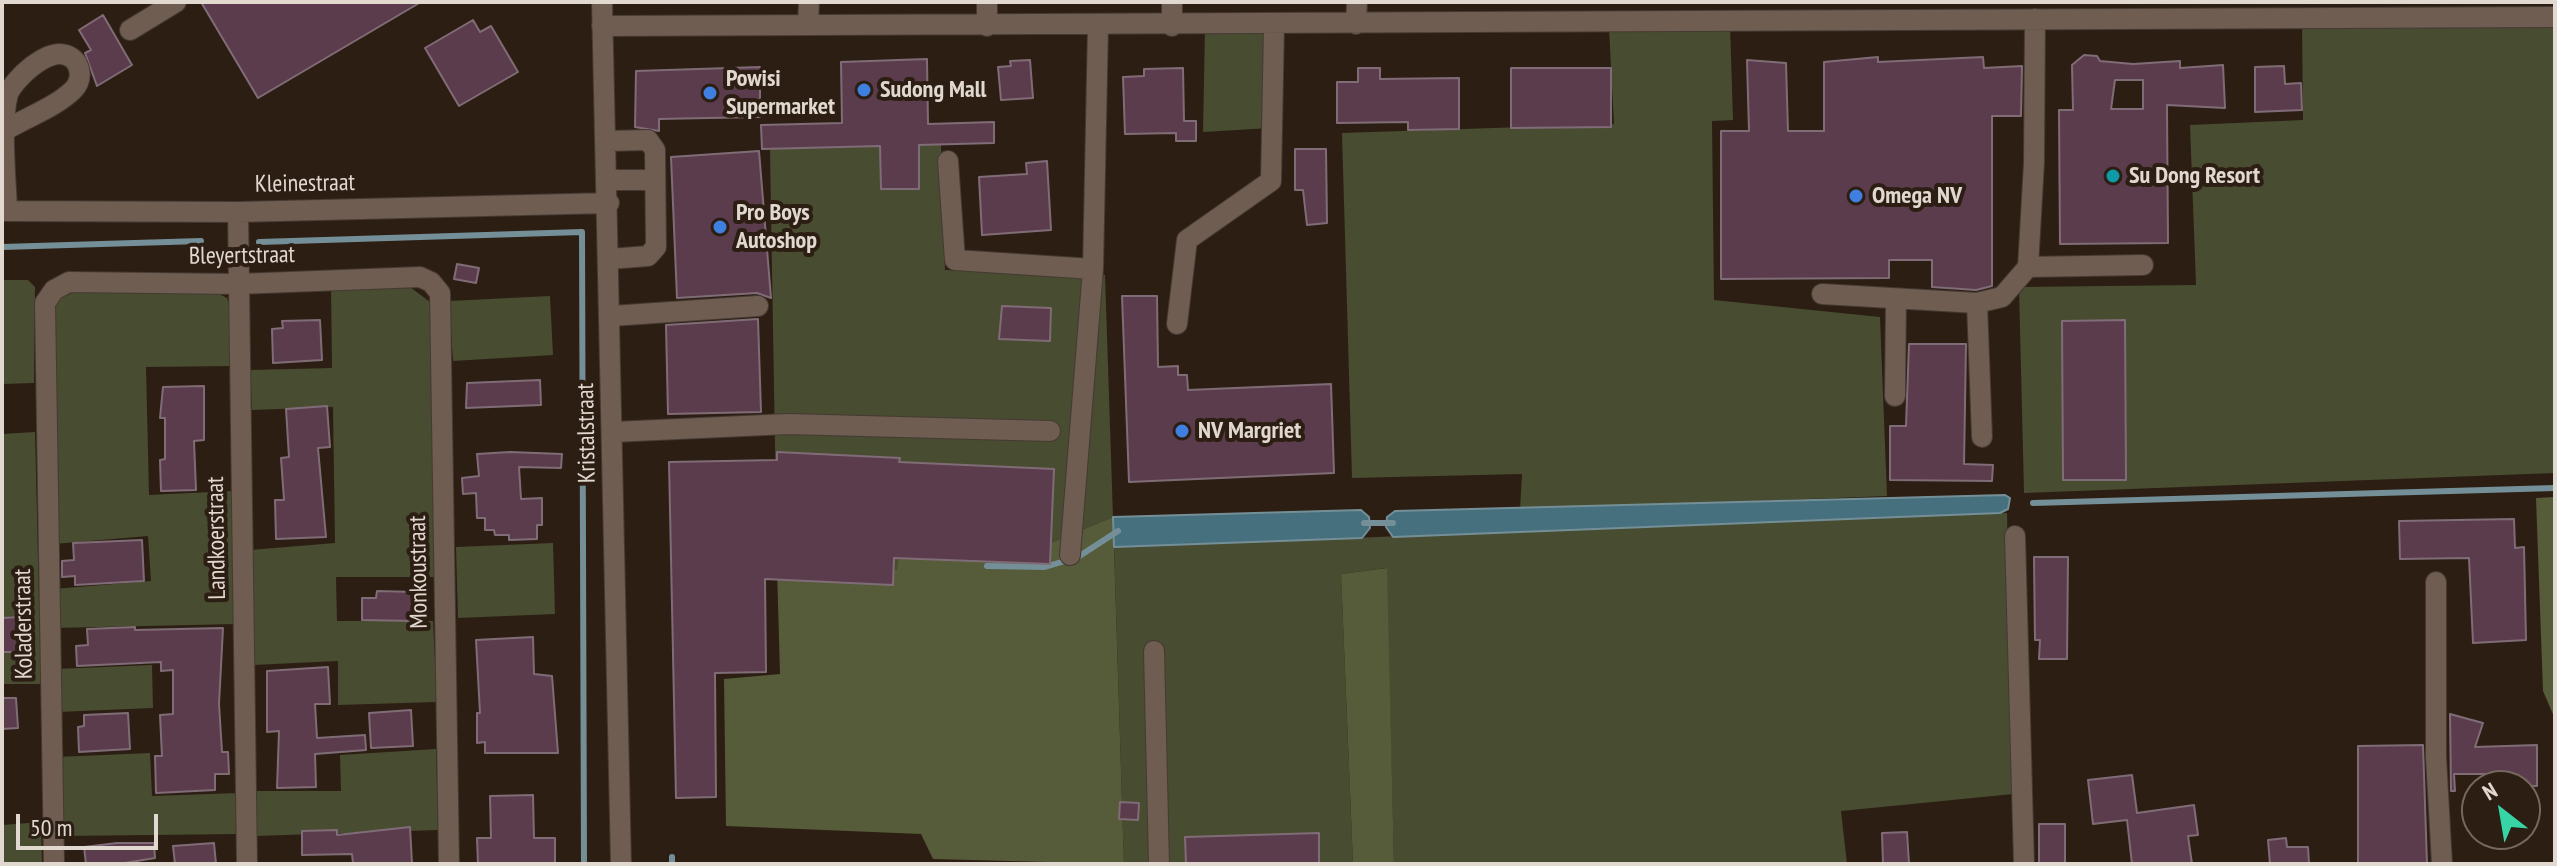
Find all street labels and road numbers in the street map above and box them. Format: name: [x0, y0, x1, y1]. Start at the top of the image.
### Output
street label: Kleinestraat: [255, 169, 355, 199]
street label: Bleyertstraat: [189, 241, 295, 271]
street label: Kristalstraat: [572, 383, 602, 483]
street label: Landkoerstraat: [202, 476, 232, 600]
street label: Monkoustraat: [404, 515, 434, 629]
street label: Koladerstraat: [9, 569, 39, 679]

